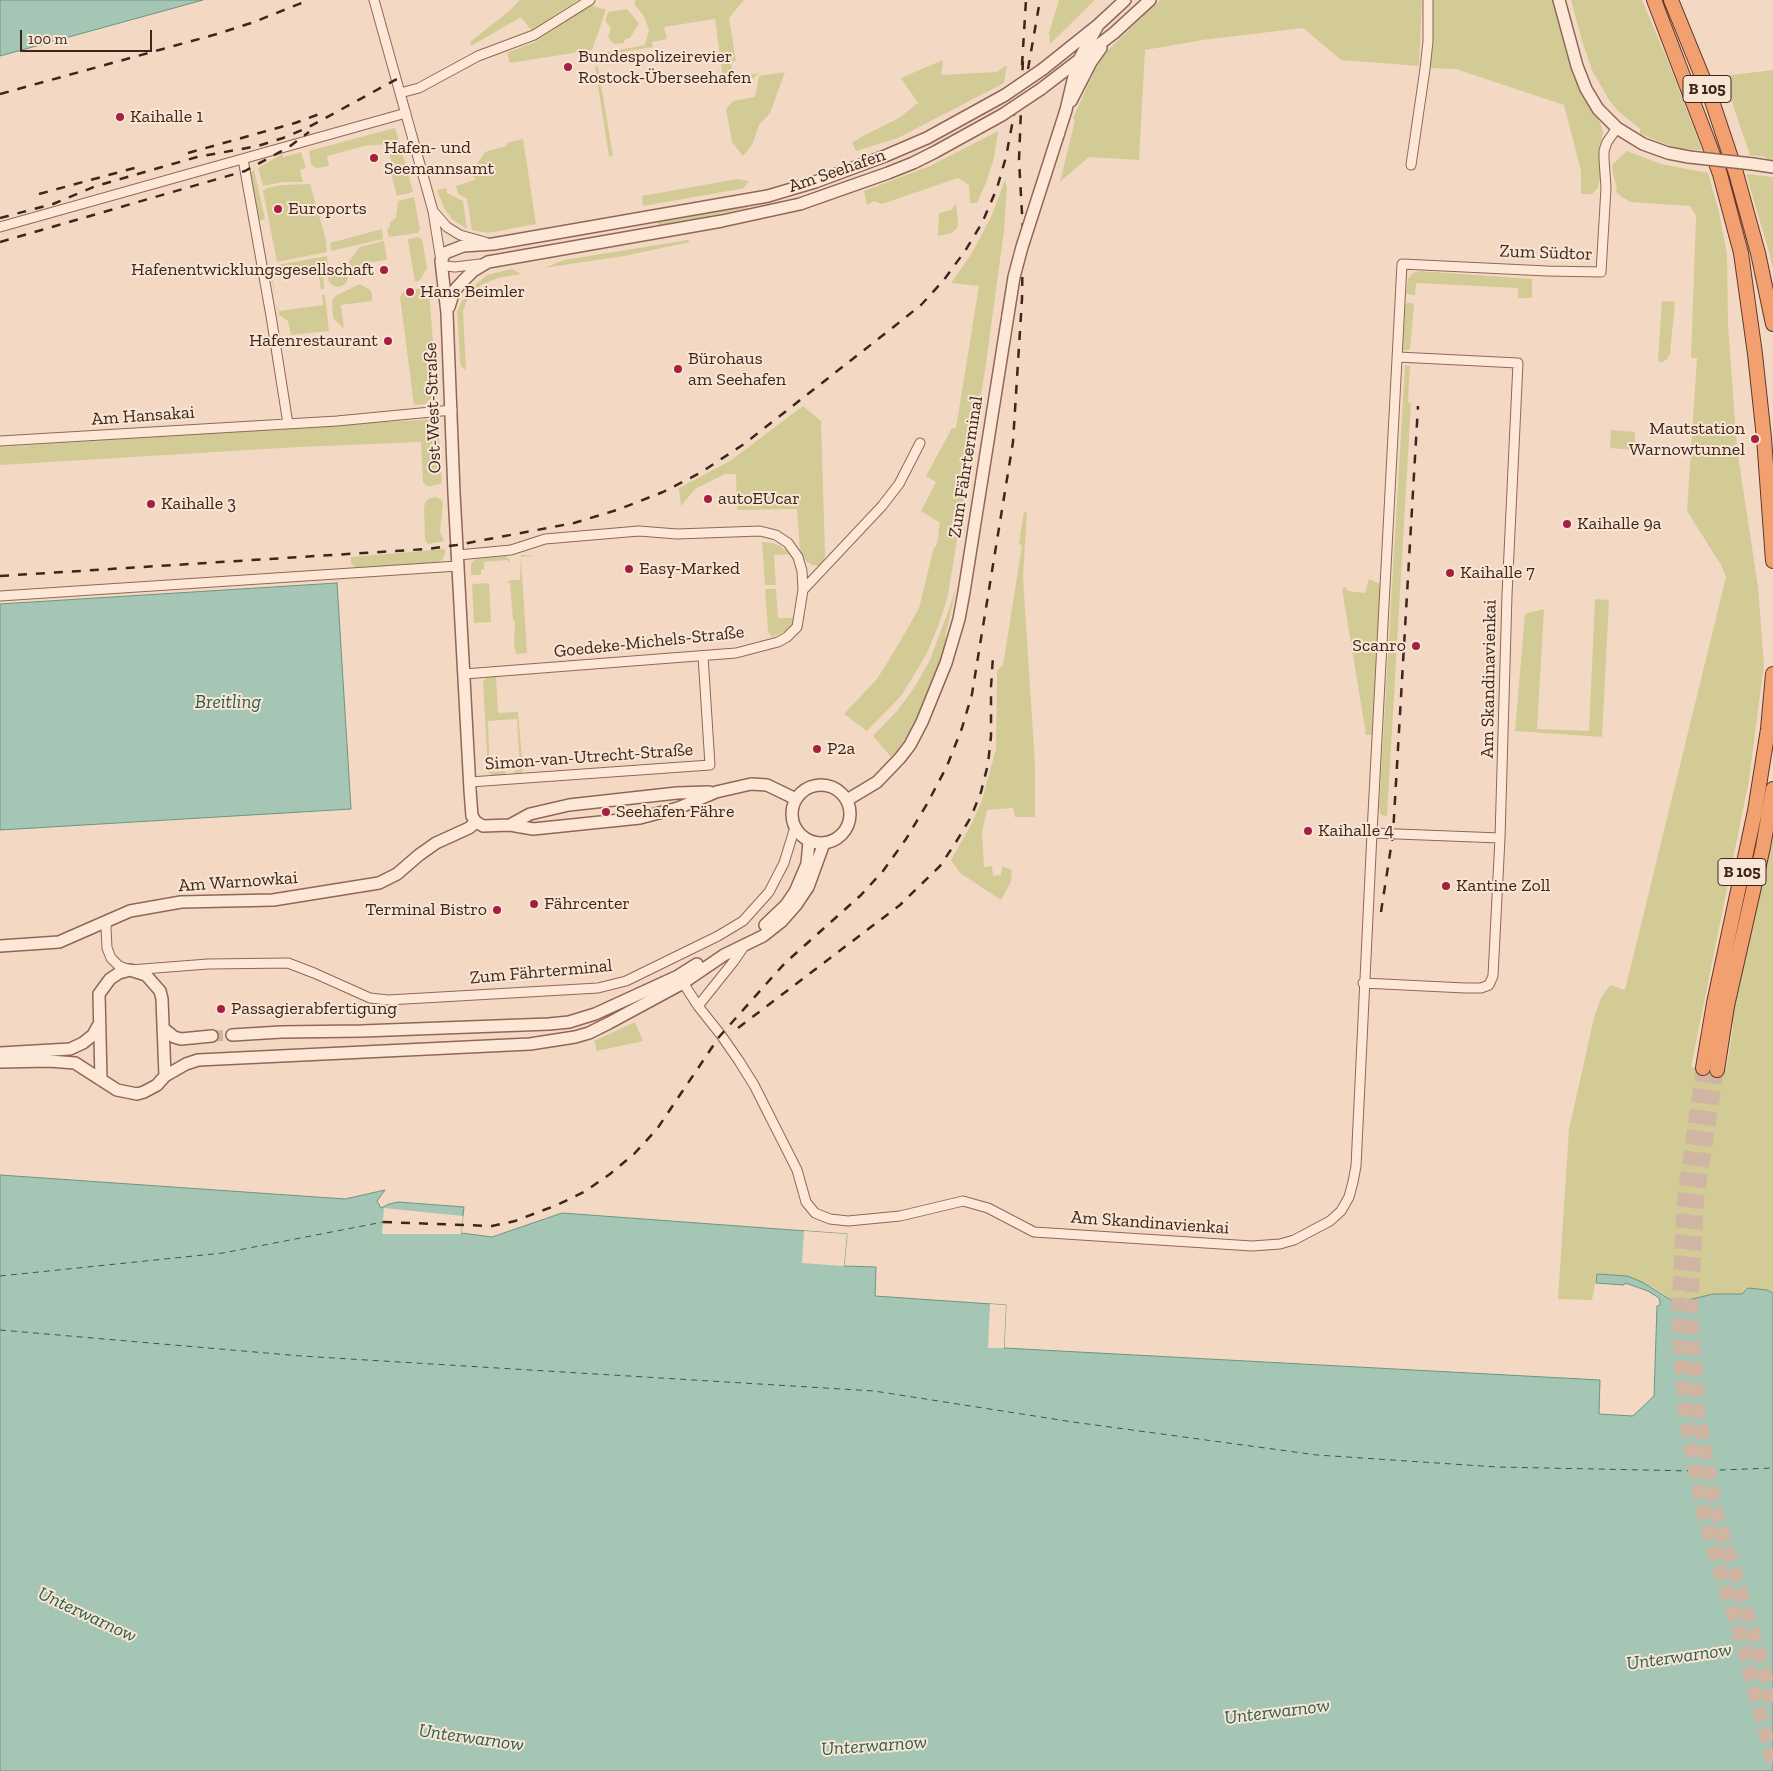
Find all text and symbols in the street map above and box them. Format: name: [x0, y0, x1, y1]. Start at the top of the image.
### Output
scale bar: [22, 20, 155, 52]
text: 100 m: [28, 30, 67, 48]
place label: Bundespolizeirevier Rostock-Überseehafen: [578, 46, 751, 88]
marker: Bundespolizeirevier Rostock-Überseehafen: [562, 61, 574, 73]
road number: B 105: [1683, 76, 1731, 102]
place label: Kaihalle 1: [130, 106, 203, 128]
marker: Kaihalle 1: [114, 111, 126, 123]
place label: Hafen- und Seemannsamt: [384, 137, 494, 180]
street label: Am Seehafen: [786, 144, 888, 198]
marker: Hafen- und Seemannsamt: [368, 152, 380, 164]
place label: Euroports: [288, 198, 367, 220]
marker: Euroports: [272, 203, 284, 215]
street label: Zum Südtor: [1499, 241, 1593, 265]
place label: Hafenentwicklungsgesellschaft: [131, 259, 374, 281]
marker: Hafenentwicklungsgesellschaft: [378, 264, 390, 276]
place label: Hans Beimler: [420, 281, 525, 303]
marker: Hans Beimler: [404, 286, 416, 298]
place label: Hafenrestaurant: [249, 330, 378, 352]
marker: Hafenrestaurant: [382, 335, 394, 347]
street label: Ost-West-Straße: [420, 342, 446, 474]
place label: Bürohaus am Seehafen: [688, 348, 786, 390]
marker: Bürohaus am Seehafen: [672, 363, 684, 375]
street label: Zum Fährterminal: [944, 395, 988, 539]
street label: Am Hansakai: [91, 402, 195, 430]
place label: Mautstation Warnowtunnel: [1629, 418, 1745, 460]
marker: Mautstation Warnowtunnel: [1749, 433, 1761, 445]
place label: autoEUcar: [718, 488, 800, 510]
place label: Kaihalle 3: [161, 493, 236, 515]
marker: autoEUcar: [702, 493, 714, 505]
marker: Kaihalle 3: [145, 498, 157, 510]
place label: Kaihalle 9a: [1577, 513, 1661, 535]
marker: Kaihalle 9a: [1561, 518, 1573, 530]
place label: Easy-Marked: [639, 558, 740, 580]
place label: Kaihalle 7: [1460, 562, 1535, 584]
marker: Easy-Marked: [623, 563, 635, 575]
marker: Kaihalle 7: [1444, 567, 1456, 579]
street label: Am Skandinavienkai: [1477, 599, 1501, 759]
street label: Goedeke-Michels-Straße: [553, 621, 745, 663]
place label: Scanro: [1352, 635, 1406, 657]
marker: Scanro: [1410, 640, 1422, 652]
water label: Breitling: [195, 692, 261, 714]
place label: P2a: [827, 738, 855, 760]
street label: Simon-van-Utrecht-Straße: [484, 739, 694, 775]
marker: P2a: [811, 743, 823, 755]
place label: Seehafen Fähre: [616, 801, 734, 823]
marker: Seehafen Fähre: [600, 806, 612, 818]
place label: Kaihalle 4: [1318, 820, 1394, 842]
marker: Kaihalle 4: [1302, 825, 1314, 837]
road number: B 105: [1718, 859, 1766, 886]
street label: Am Warnowkai: [178, 867, 298, 897]
place label: Kantine Zoll: [1456, 875, 1550, 897]
marker: Kantine Zoll: [1440, 880, 1452, 892]
place label: Fährcenter: [544, 893, 630, 915]
marker: Fährcenter: [528, 898, 540, 910]
place label: Terminal Bistro: [365, 899, 487, 921]
marker: Terminal Bistro: [491, 904, 503, 916]
street label: Zum Fährterminal: [469, 955, 613, 989]
place label: Passagierabfertigung: [231, 998, 397, 1020]
marker: Passagierabfertigung: [215, 1003, 227, 1015]
street label: Am Skandinavienkai: [1070, 1207, 1230, 1239]
water label: Unterwarnow: [34, 1582, 140, 1648]
water label: Unterwarnow: [1625, 1638, 1733, 1676]
water label: Unterwarnow: [1223, 1694, 1331, 1730]
water label: Unterwarnow: [417, 1719, 525, 1757]
water label: Unterwarnow: [820, 1731, 928, 1761]

